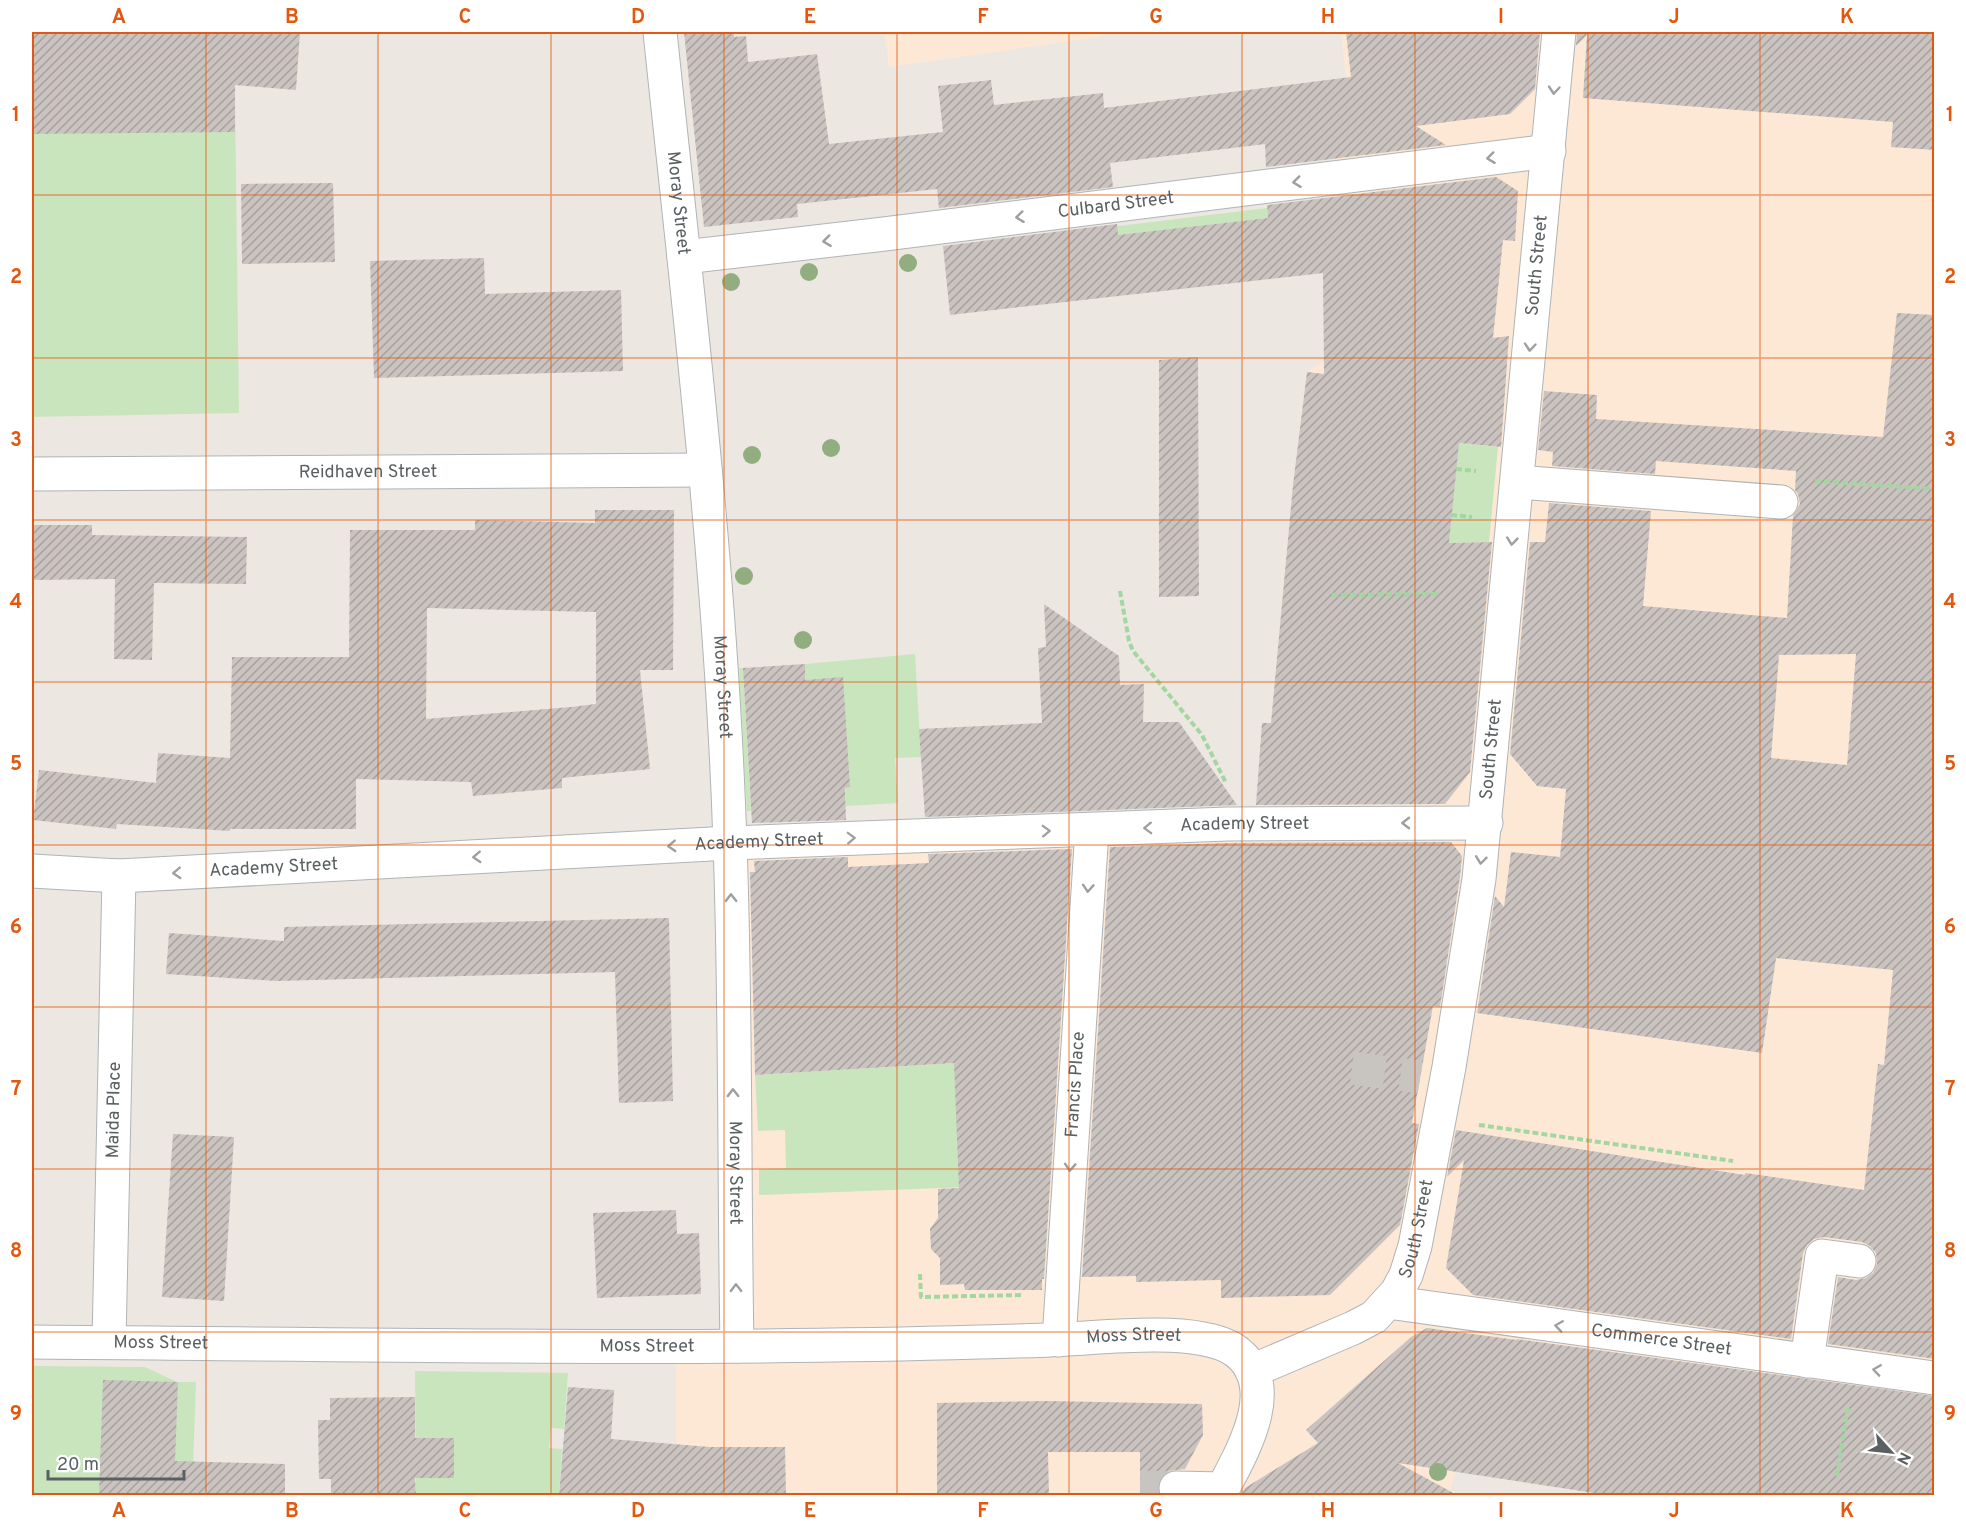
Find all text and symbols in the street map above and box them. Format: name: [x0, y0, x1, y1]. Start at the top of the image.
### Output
text: A: [112, 5, 126, 31]
text: B: [285, 5, 299, 31]
text: C: [459, 5, 471, 31]
text: D: [631, 5, 645, 31]
text: E: [804, 5, 816, 31]
text: F: [977, 5, 989, 31]
text: G: [1149, 5, 1163, 31]
text: H: [1321, 5, 1335, 31]
text: I: [1498, 5, 1504, 31]
text: J: [1668, 5, 1680, 31]
text: K: [1840, 5, 1854, 31]
one-way arrow: [1548, 85, 1561, 94]
text: 1: [12, 103, 20, 129]
text: 1: [1946, 103, 1954, 129]
street label: Moray Street: [661, 150, 695, 256]
one-way arrow: [1486, 151, 1495, 164]
one-way arrow: [1293, 176, 1302, 188]
street label: Culbard Street: [1056, 186, 1175, 224]
one-way arrow: [1016, 210, 1025, 223]
street label: South Street: [1521, 214, 1553, 317]
one-way arrow: [822, 234, 831, 247]
text: 2: [10, 265, 22, 291]
text: 2: [1944, 265, 1956, 291]
one-way arrow: [1524, 342, 1537, 351]
text: 3: [10, 428, 22, 454]
text: 3: [1944, 428, 1956, 454]
street label: Reidhaven Street: [299, 460, 437, 484]
one-way arrow: [1507, 536, 1519, 545]
text: 4: [10, 590, 22, 616]
text: 4: [1944, 590, 1956, 616]
street label: Moray Street: [707, 634, 737, 739]
street label: South Street: [1475, 698, 1507, 801]
text: 5: [10, 752, 22, 778]
text: 5: [1944, 752, 1956, 778]
street label: Academy Street: [1180, 812, 1309, 837]
one-way arrow: [1402, 817, 1411, 829]
one-way arrow: [1144, 821, 1153, 834]
one-way arrow: [1042, 825, 1051, 838]
street label: Academy Street: [694, 828, 824, 856]
one-way arrow: [847, 832, 856, 845]
one-way arrow: [667, 839, 676, 852]
one-way arrow: [472, 850, 481, 863]
street label: Academy Street: [208, 853, 339, 883]
one-way arrow: [1476, 856, 1488, 865]
one-way arrow: [173, 866, 182, 879]
one-way arrow: [1082, 884, 1095, 893]
one-way arrow: [725, 893, 737, 902]
text: 6: [10, 915, 22, 941]
text: 6: [1944, 915, 1956, 941]
street label: Francis Place: [1061, 1031, 1090, 1138]
street label: Maida Place: [101, 1062, 127, 1159]
text: 7: [11, 1077, 21, 1103]
text: 7: [1945, 1077, 1955, 1103]
one-way arrow: [727, 1088, 739, 1097]
street label: Moray Street: [723, 1121, 747, 1225]
one-way arrow: [1063, 1162, 1076, 1171]
street label: South Street: [1394, 1178, 1439, 1281]
text: 8: [10, 1239, 22, 1265]
text: 8: [1944, 1239, 1956, 1265]
one-way arrow: [730, 1283, 742, 1292]
street label: Commerce Street: [1590, 1319, 1733, 1361]
one-way arrow: [1554, 1321, 1563, 1333]
street label: Moss Street: [1085, 1323, 1182, 1349]
street label: Moss Street: [113, 1331, 209, 1355]
street label: Moss Street: [599, 1335, 695, 1358]
one-way arrow: [1872, 1365, 1881, 1377]
text: 9: [10, 1402, 22, 1428]
text: 9: [1944, 1402, 1956, 1428]
north arrow: [1861, 1422, 1921, 1482]
scale bar: [48, 1443, 184, 1481]
text: N: [1891, 1448, 1914, 1468]
text: 20 m: [57, 1454, 99, 1477]
text: A: [112, 1499, 126, 1525]
text: B: [285, 1499, 299, 1525]
text: C: [459, 1499, 471, 1525]
text: D: [631, 1499, 645, 1525]
text: E: [804, 1499, 816, 1525]
text: F: [977, 1499, 989, 1525]
text: G: [1149, 1499, 1163, 1525]
text: H: [1321, 1499, 1335, 1525]
text: I: [1498, 1499, 1504, 1525]
text: J: [1668, 1499, 1680, 1525]
text: K: [1840, 1499, 1854, 1525]

